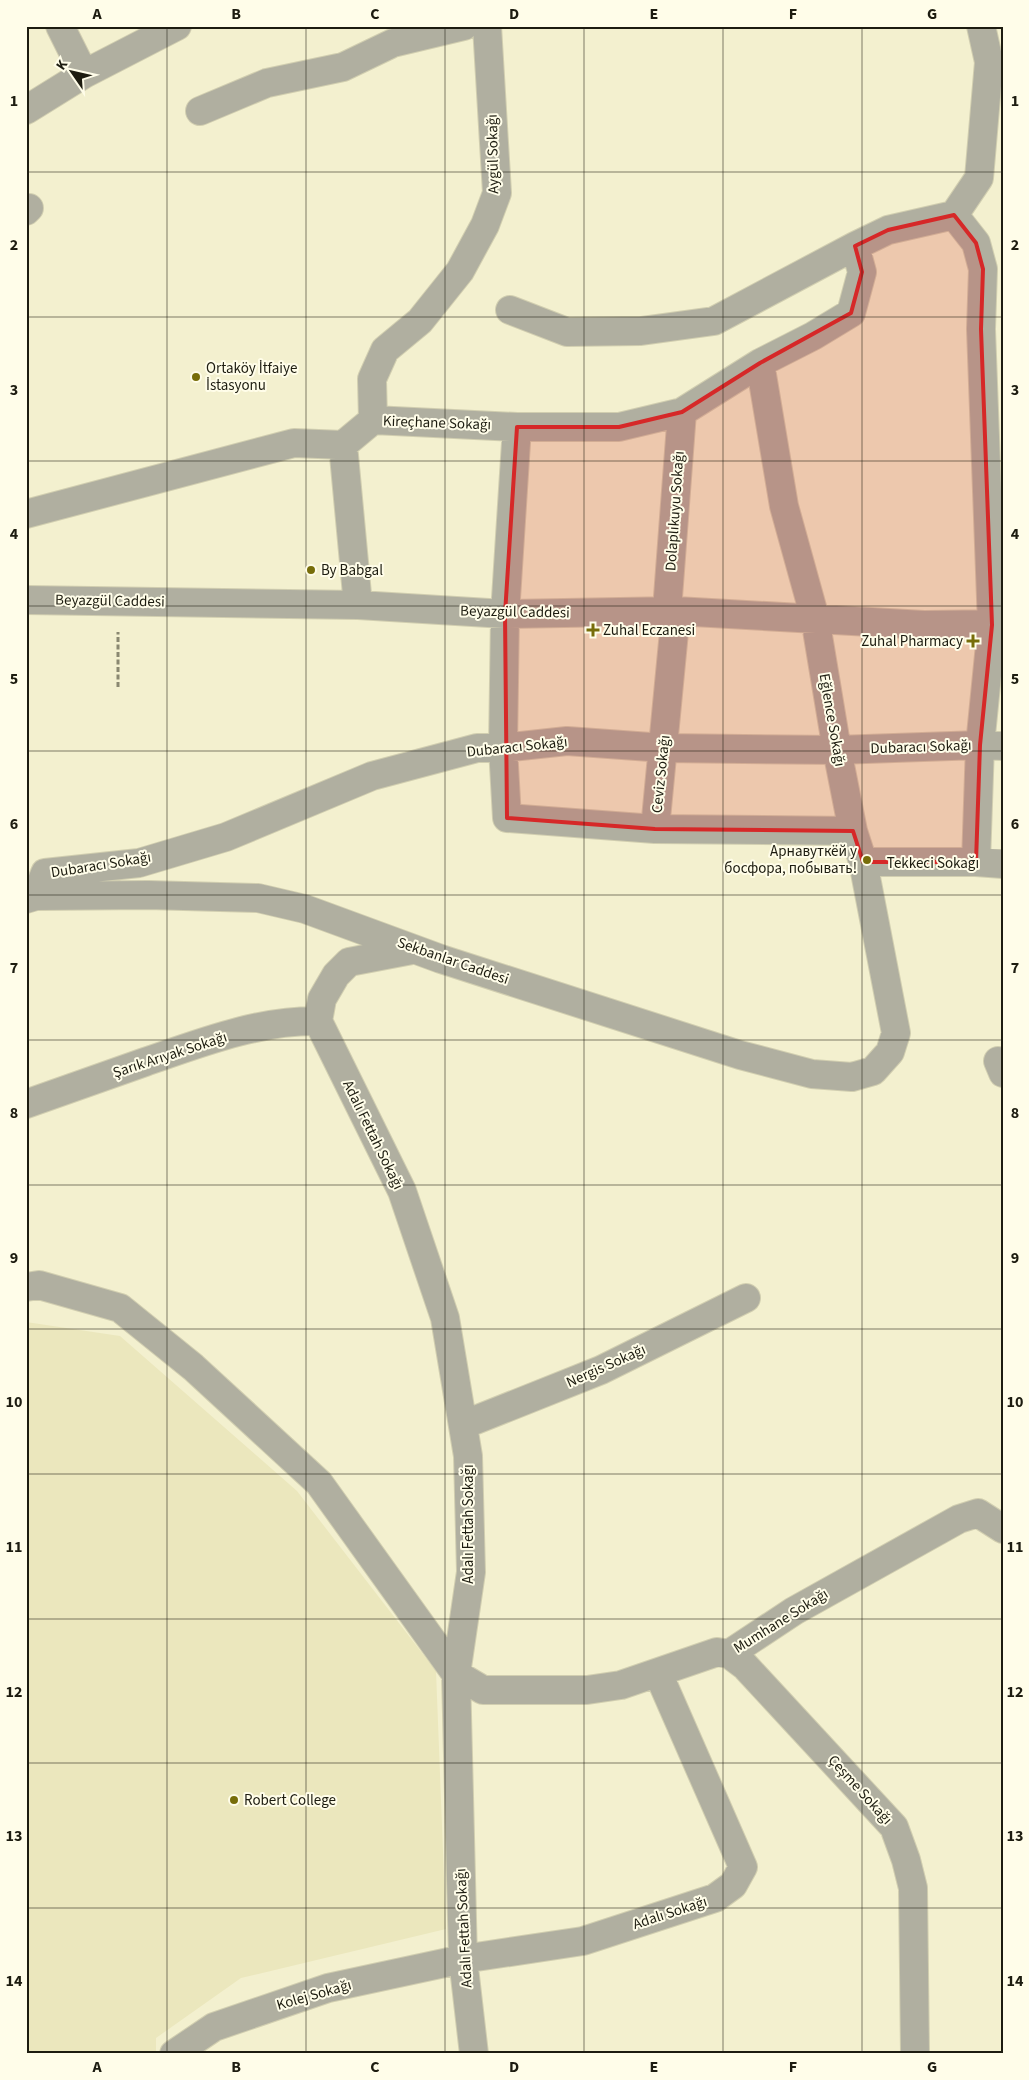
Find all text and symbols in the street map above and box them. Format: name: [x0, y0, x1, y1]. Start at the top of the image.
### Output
text: A: [91, 3, 102, 25]
text: B: [231, 3, 241, 25]
text: C: [370, 3, 380, 25]
text: D: [509, 3, 519, 25]
text: E: [650, 3, 658, 25]
text: F: [789, 3, 797, 25]
text: G: [927, 3, 937, 25]
north arrow: [48, 48, 98, 98]
text: K: [51, 56, 73, 74]
text: 1: [10, 90, 18, 112]
text: 1: [1011, 90, 1019, 112]
street label: Aygül Sokağı: [482, 114, 504, 194]
text: 2: [10, 234, 18, 256]
text: 2: [1011, 234, 1019, 256]
place label: Ortaköy İtfaiye İstasyonu: [206, 358, 297, 396]
marker: Ortaköy İtfaiye İstasyonu: [190, 371, 202, 383]
text: 3: [10, 379, 18, 401]
text: 3: [1011, 379, 1019, 401]
street label: Kireçhane Sokağı: [383, 411, 491, 435]
street label: Dolaplıkuyu Sokağı: [660, 450, 690, 572]
text: 4: [10, 523, 19, 545]
text: 4: [1011, 523, 1020, 545]
place label: By Babgal: [321, 560, 383, 581]
marker: By Babgal: [305, 564, 317, 576]
street label: Beyazgül Caddesi: [55, 590, 165, 612]
street label: Beyazgül Caddesi: [460, 601, 570, 623]
place label: Zuhal Eczanesi: [603, 620, 695, 641]
marker: Zuhal Eczanesi: [587, 624, 599, 636]
place label: Zuhal Pharmacy: [861, 631, 963, 652]
marker: Zuhal Pharmacy: [967, 635, 979, 647]
text: 5: [10, 668, 18, 690]
text: 5: [1011, 668, 1019, 690]
street label: Eğlence Sokağı: [813, 672, 851, 768]
street label: Dubaracı Sokağı: [466, 731, 568, 763]
street label: Ceviz Sokağı: [646, 734, 676, 814]
street label: Dubaracı Sokağı: [870, 735, 972, 759]
text: 6: [10, 813, 18, 835]
text: 6: [1011, 813, 1019, 835]
place label: Арнавуткёй у босфора, побывать!: [724, 841, 857, 879]
street label: Dubaracı Sokağı: [49, 847, 153, 883]
street label: Tekkeci Sokağı: [887, 853, 979, 874]
marker: Арнавуткёй у босфора, побывать!: [861, 854, 873, 866]
street label: Sekbanlar Caddesi: [394, 932, 512, 990]
text: 7: [10, 957, 18, 979]
text: 7: [1011, 957, 1019, 979]
street label: Şarık Arıyak Sokağı: [110, 1027, 230, 1083]
street label: Adalı Fettah Sokağı: [337, 1077, 409, 1193]
text: 8: [10, 1102, 18, 1124]
text: 8: [1011, 1102, 1019, 1124]
text: 9: [10, 1247, 18, 1269]
text: 9: [1011, 1247, 1019, 1269]
street label: Nergis Sokağı: [563, 1339, 649, 1393]
text: 10: [6, 1391, 22, 1413]
text: 10: [1007, 1391, 1023, 1413]
street label: Adalı Fettah Sokağı: [458, 1464, 479, 1584]
text: 11: [6, 1536, 22, 1558]
text: 11: [1007, 1536, 1023, 1558]
street label: Mumhane Sokağı: [730, 1583, 832, 1659]
text: 12: [6, 1681, 22, 1703]
text: 12: [1007, 1681, 1023, 1703]
street label: Çeşme Sokağı: [823, 1750, 897, 1830]
place label: Robert College: [244, 1790, 336, 1811]
marker: Robert College: [228, 1794, 240, 1806]
text: 13: [6, 1825, 22, 1847]
text: 13: [1007, 1825, 1023, 1847]
street label: Adalı Fettah Sokağı: [450, 1868, 478, 1988]
street label: Adalı Sokağı: [630, 1891, 710, 1935]
text: 14: [6, 1970, 23, 1992]
text: 14: [1007, 1970, 1024, 1992]
street label: Kolej Sokağı: [274, 1974, 354, 2016]
text: A: [91, 2056, 102, 2078]
text: B: [231, 2056, 241, 2078]
text: C: [370, 2056, 380, 2078]
text: D: [509, 2056, 519, 2078]
text: E: [650, 2056, 658, 2078]
text: F: [789, 2056, 797, 2078]
text: G: [927, 2056, 937, 2078]

